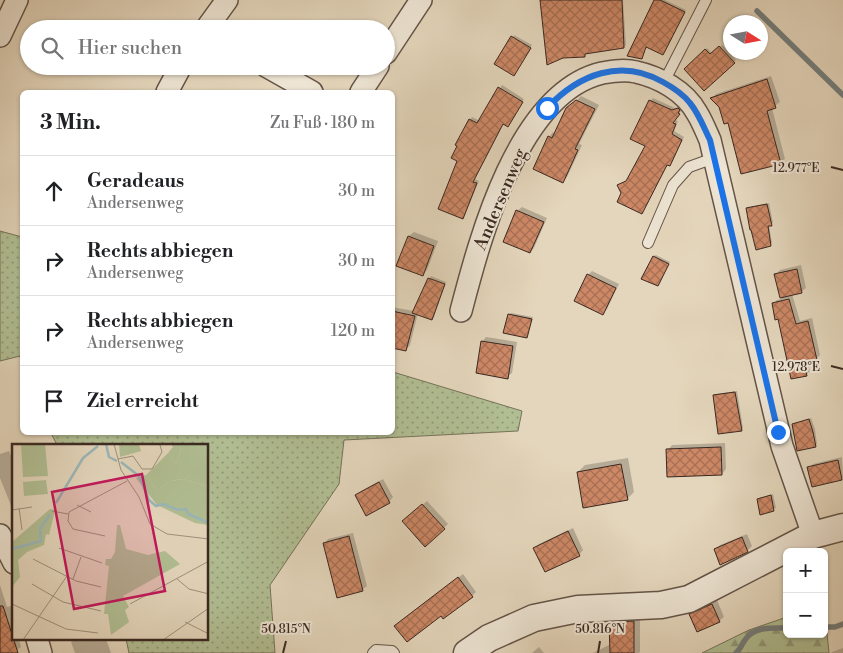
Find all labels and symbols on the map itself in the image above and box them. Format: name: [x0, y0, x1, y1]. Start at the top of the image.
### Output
north arrow: [723, 15, 768, 60]
route start: [536, 97, 559, 120]
street label: Andersenweg: [468, 144, 533, 255]
text: 12.977°E: [773, 161, 819, 176]
text: 12.978°E: [772, 360, 820, 375]
route end: [767, 421, 790, 444]
inset map: [12, 444, 209, 640]
text: 50.815°N: [261, 622, 311, 637]
text: 50.816°N: [575, 622, 625, 637]

